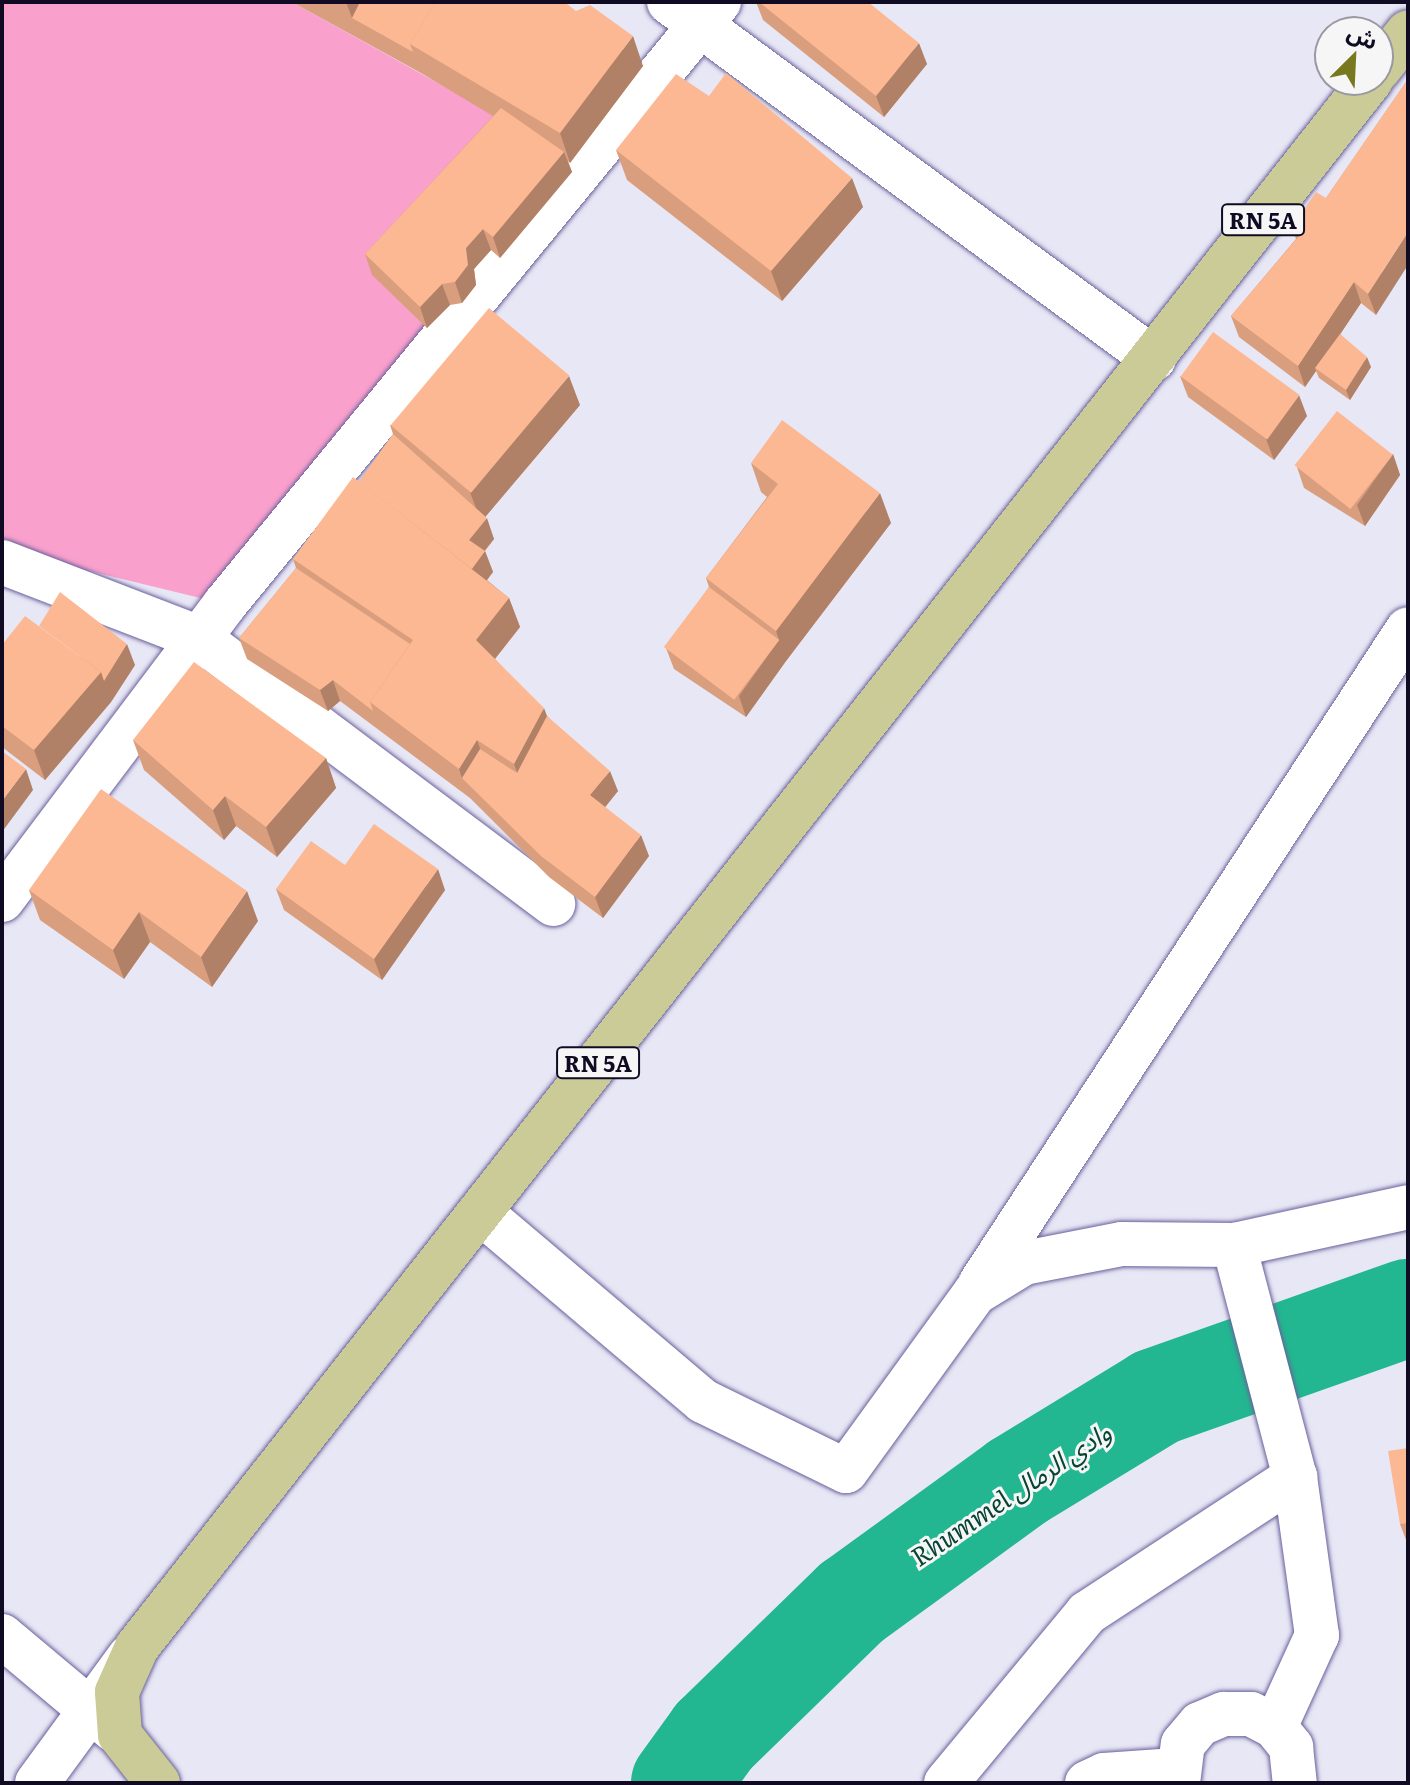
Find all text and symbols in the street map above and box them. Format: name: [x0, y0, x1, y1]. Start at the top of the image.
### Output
text: ش: [1343, 14, 1384, 57]
north arrow: [1314, 16, 1394, 96]
road number: RN 5A: [1221, 202, 1305, 238]
road number: RN 5A: [556, 1045, 640, 1081]
water label: Rhummel وادي الرمال: [904, 1415, 1116, 1571]

